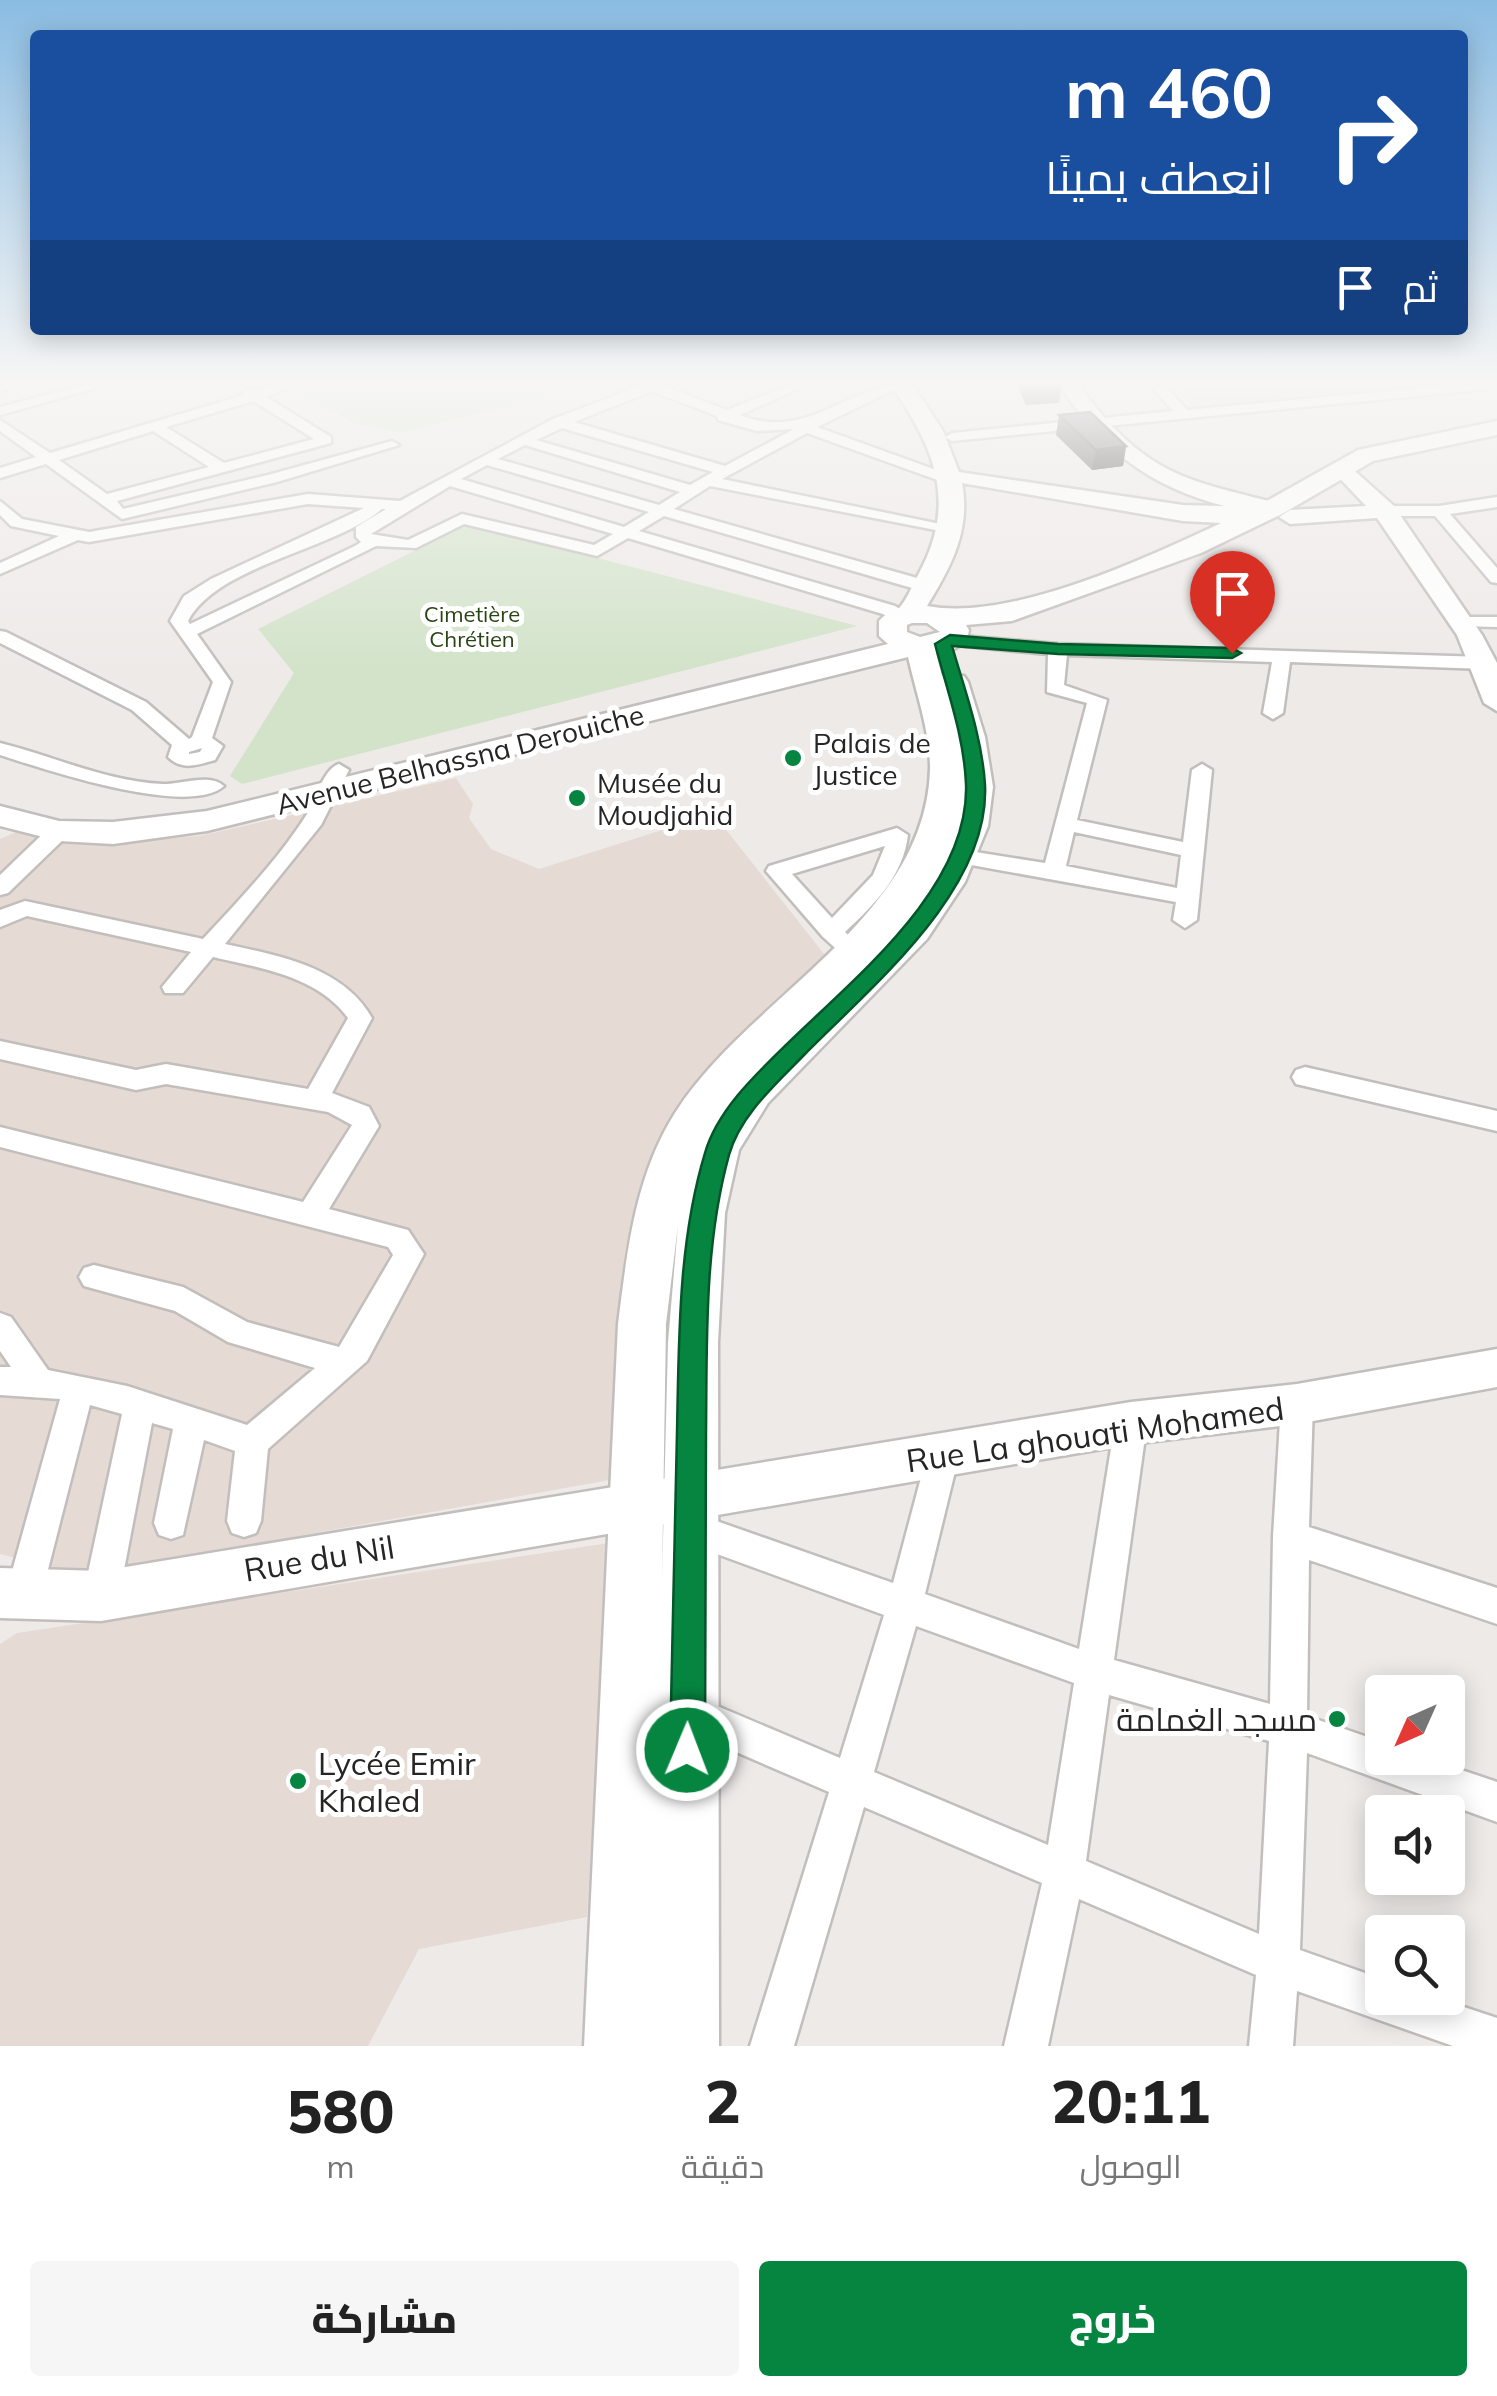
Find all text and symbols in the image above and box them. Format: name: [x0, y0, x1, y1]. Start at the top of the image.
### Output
text: 460 m: [1065, 48, 1273, 136]
icon: right: [1308, 70, 1438, 200]
text: انعطف يمينًا: [1045, 149, 1273, 205]
icon: arrive: [1328, 260, 1383, 315]
text: ثم: [1403, 264, 1438, 312]
pin: [1190, 551, 1275, 654]
icon: arrive: [1205, 566, 1260, 621]
park label: Cimetière Chrétien: [424, 600, 520, 653]
street label: Avenue Belhassna Derouiche: [273, 696, 647, 822]
place label: Palais de Justice: [813, 725, 931, 792]
marker: Palais de Justice: [782, 747, 804, 769]
place label: Musée du Moudjahid: [597, 765, 733, 832]
marker: Musée du Moudjahid: [566, 787, 588, 809]
street label: Rue La ghouati Mohamed: [904, 1388, 1286, 1480]
street label: Rue du Nil: [241, 1526, 397, 1590]
north arrow: [1365, 1675, 1465, 1775]
map controls: [1365, 1675, 1465, 2015]
position arrow: [635, 1698, 739, 1802]
place label: مسجد الغمامة: [1116, 1699, 1317, 1739]
marker: مسجد الغمامة: [1326, 1708, 1348, 1730]
place label: Lycée Emir Khaled: [318, 1743, 476, 1820]
marker: Lycée Emir Khaled: [287, 1770, 309, 1792]
button: sound: [1365, 1795, 1465, 1895]
button: search: [1365, 1915, 1465, 2015]
text: 2: [705, 2063, 741, 2138]
text: 20:11: [1051, 2063, 1210, 2138]
text: 580: [287, 2073, 395, 2148]
text: m: [327, 2146, 355, 2186]
text: دقيقة: [681, 2146, 764, 2186]
text: الوصول: [1080, 2146, 1182, 2186]
button: مشاركة: [30, 2261, 739, 2376]
button: خروج: [759, 2261, 1467, 2376]

